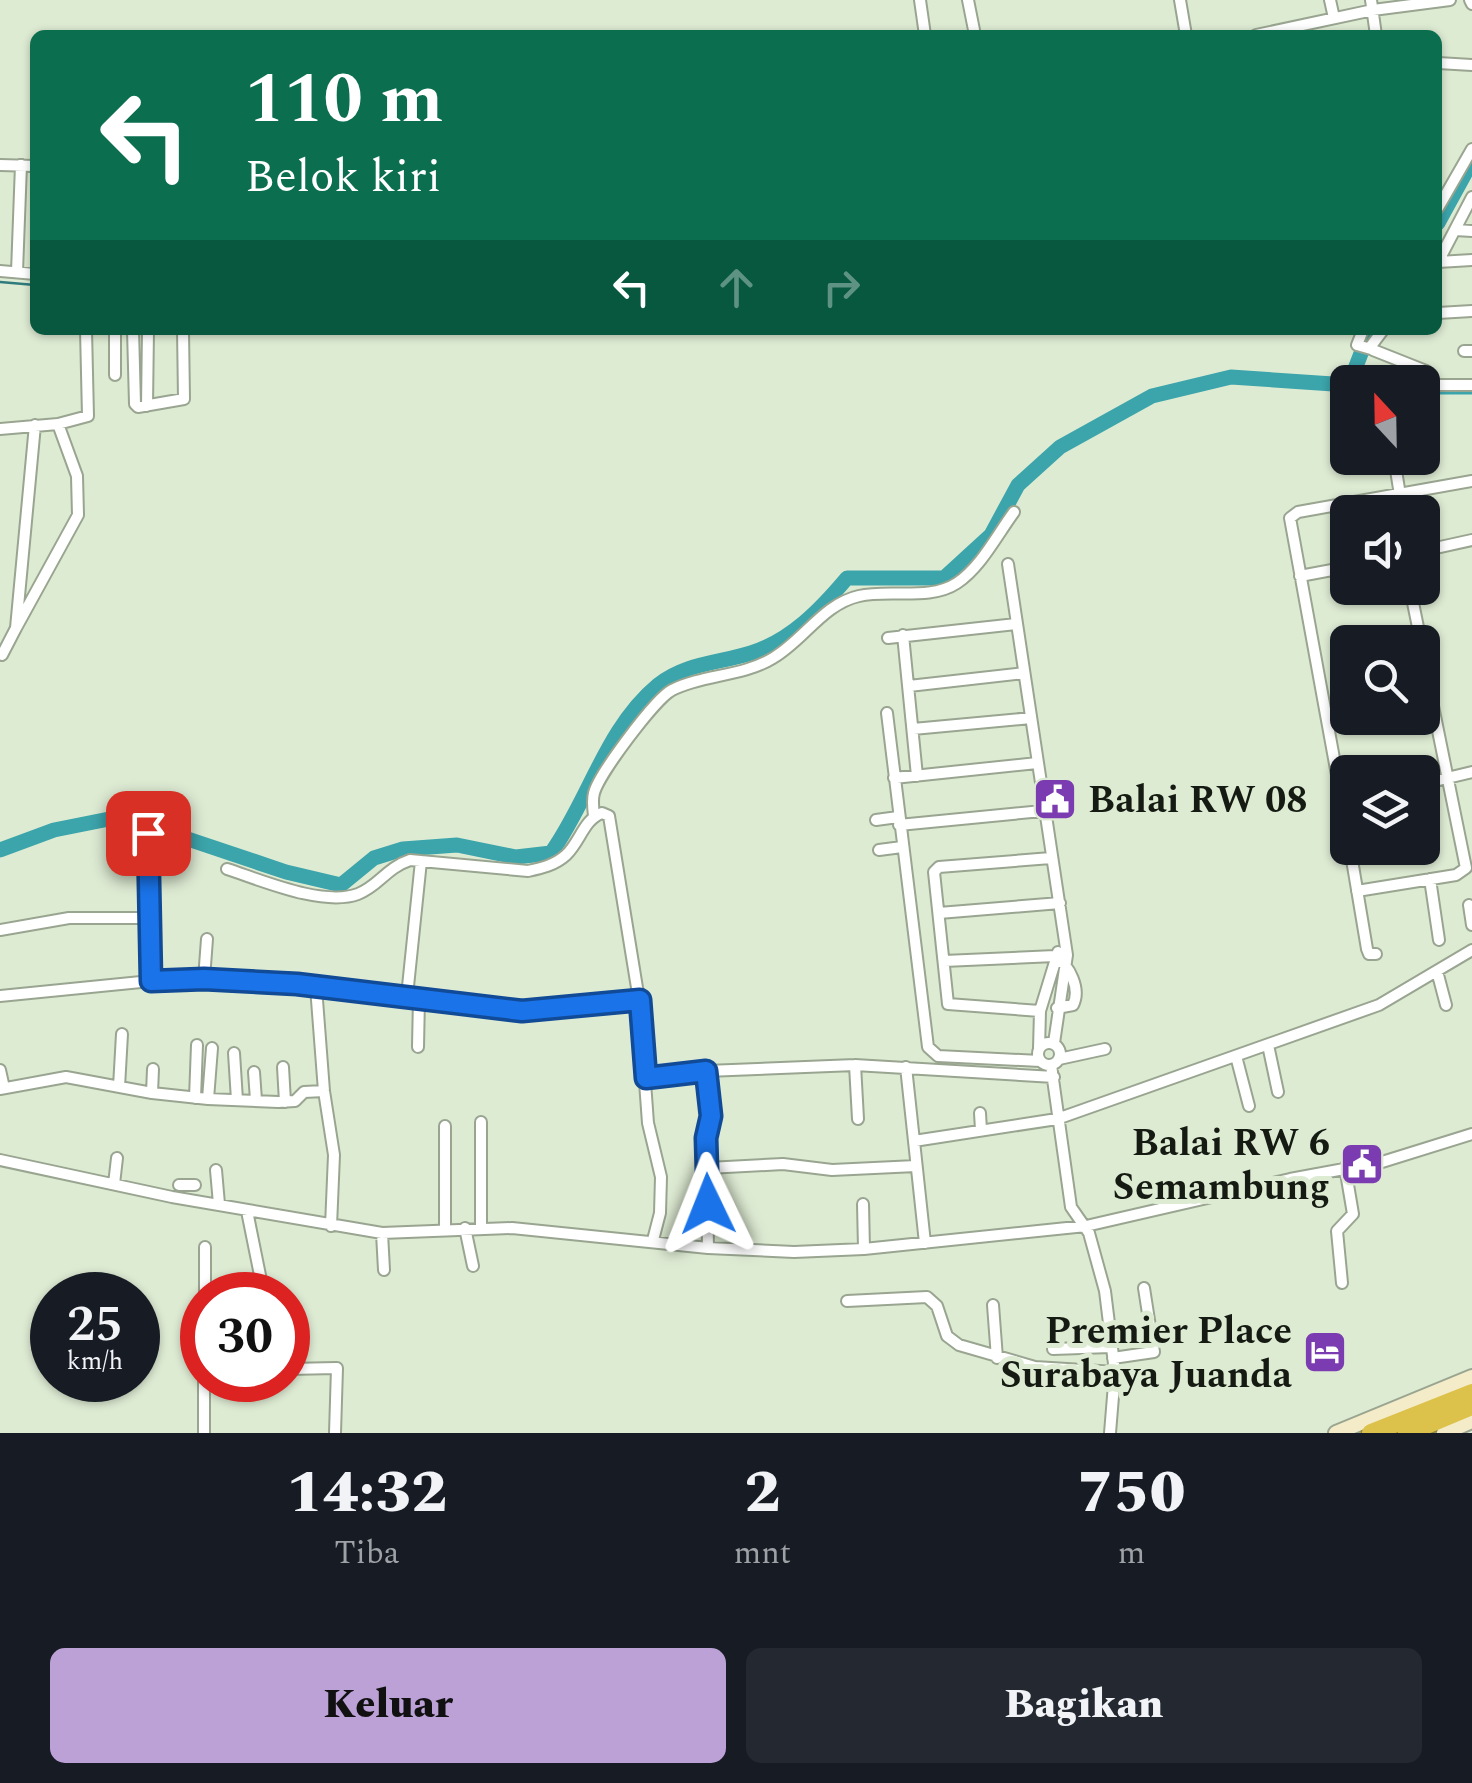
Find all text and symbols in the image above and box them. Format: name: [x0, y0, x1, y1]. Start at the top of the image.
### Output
text: 110 m: [245, 47, 443, 153]
icon: left: [80, 70, 210, 200]
text: Belok kiri: [245, 143, 441, 212]
icon: left: [604, 260, 659, 315]
icon: ahead: [709, 260, 764, 315]
icon: right: [814, 260, 869, 315]
north arrow: [1330, 365, 1440, 475]
map controls: [1330, 365, 1440, 865]
button: sound: [1330, 495, 1440, 605]
button: search: [1330, 625, 1440, 735]
button: layers: [1330, 755, 1440, 865]
place label: Balai RW 08: [1088, 772, 1308, 830]
public building icon: Balai RW 08: [1032, 776, 1078, 822]
pin: [106, 791, 191, 876]
icon: arrive: [121, 806, 176, 861]
place label: Balai RW 6 Semambung: [1113, 1115, 1330, 1217]
public building icon: Balai RW 6 Semambung: [1339, 1141, 1385, 1187]
position arrow: [656, 1152, 760, 1256]
speed limit sign: 30: [180, 1272, 310, 1402]
text: 25: [67, 1287, 123, 1363]
place label: Premier Place Surabaya Juanda: [1000, 1303, 1292, 1405]
hotel icon: Premier Place Surabaya Juanda: [1302, 1329, 1348, 1375]
text: km/h: [67, 1343, 123, 1381]
text: 14:32: [286, 1447, 447, 1539]
text: 2: [744, 1447, 780, 1539]
text: 750: [1078, 1447, 1186, 1539]
text: Tiba: [334, 1529, 399, 1578]
text: mnt: [734, 1529, 791, 1578]
text: m: [1118, 1529, 1145, 1578]
button: Keluar: [50, 1648, 726, 1763]
button: Bagikan: [746, 1648, 1422, 1763]

